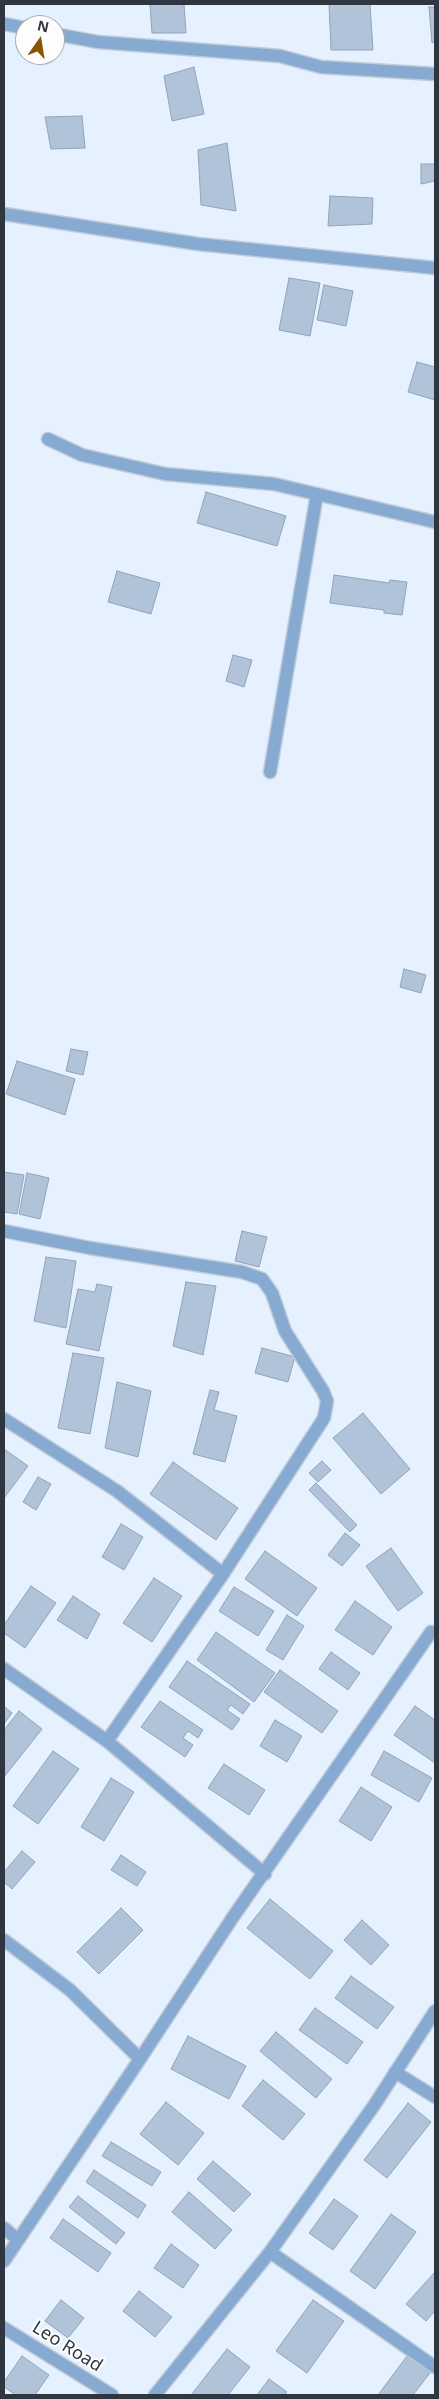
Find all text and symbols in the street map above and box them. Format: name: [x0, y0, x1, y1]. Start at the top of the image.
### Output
north arrow: [15, 15, 65, 65]
text: N: [36, 15, 51, 36]
street label: Leo Road: [28, 2317, 106, 2377]

